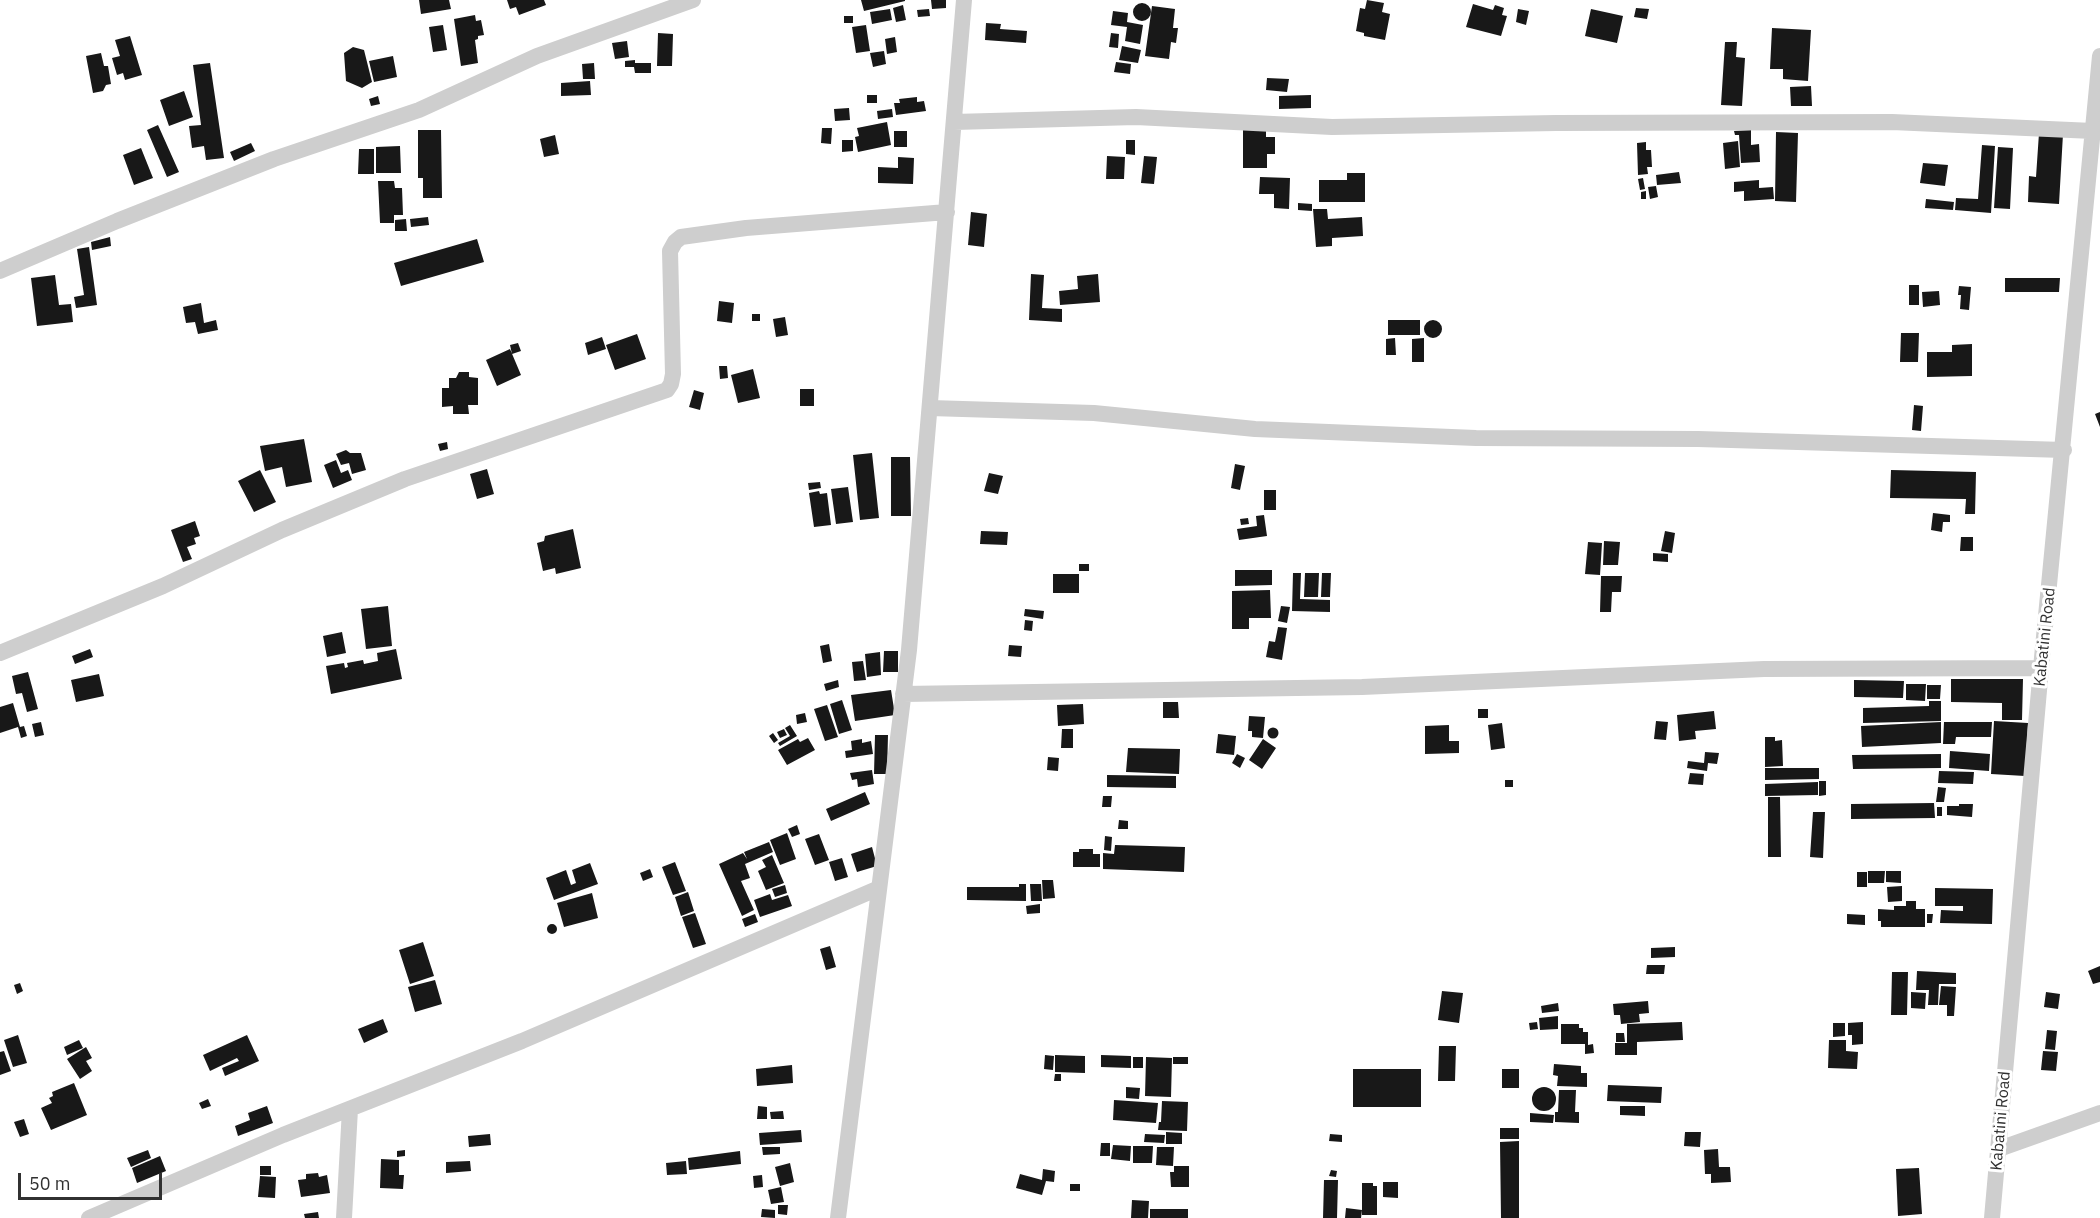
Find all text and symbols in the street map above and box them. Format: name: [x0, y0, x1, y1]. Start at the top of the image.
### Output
street label: Kabatini Road: [2030, 587, 2060, 687]
street label: Kabatini Road: [1987, 1071, 2015, 1171]
scale bar: [21, 1161, 165, 1199]
text: 50 m: [29, 1172, 71, 1195]

